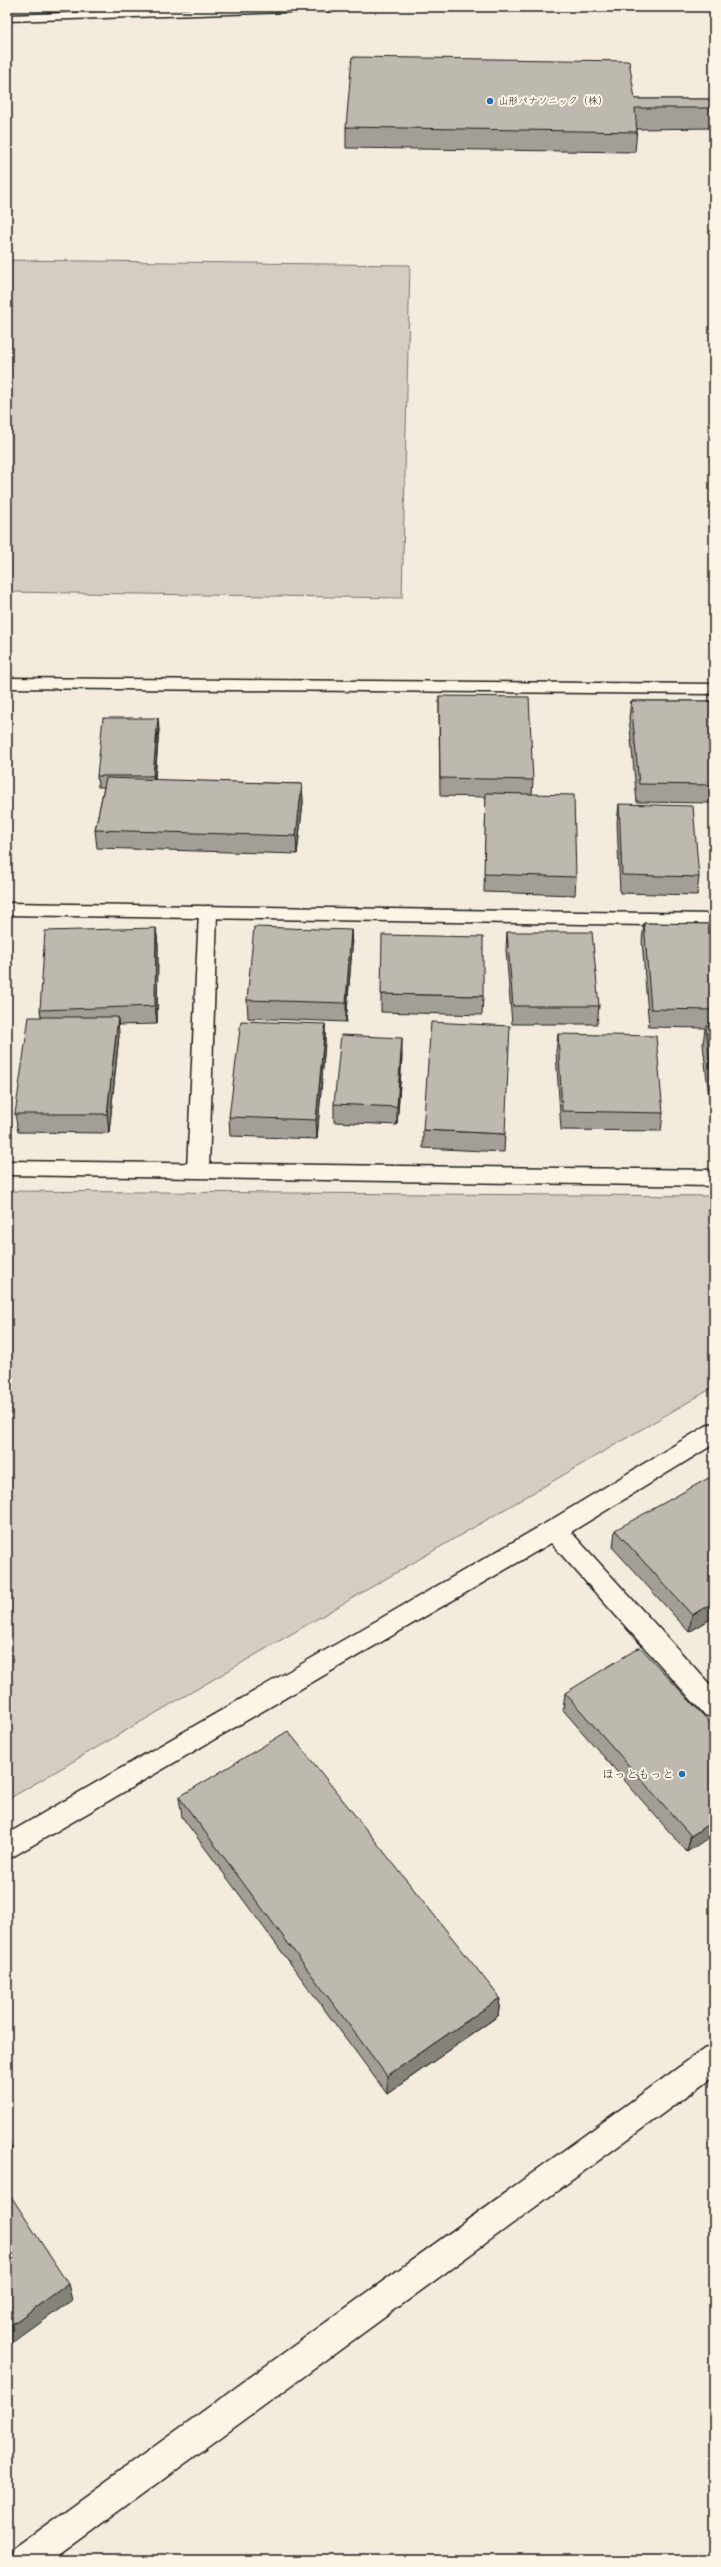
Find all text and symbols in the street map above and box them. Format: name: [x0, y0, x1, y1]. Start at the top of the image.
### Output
place label: 山形パナソニック（株）: [498, 93, 608, 109]
marker: 山形パナソニック（株）: [485, 96, 495, 106]
place label: ほっともっと: [602, 1765, 674, 1784]
marker: ほっともっと: [677, 1769, 687, 1779]

